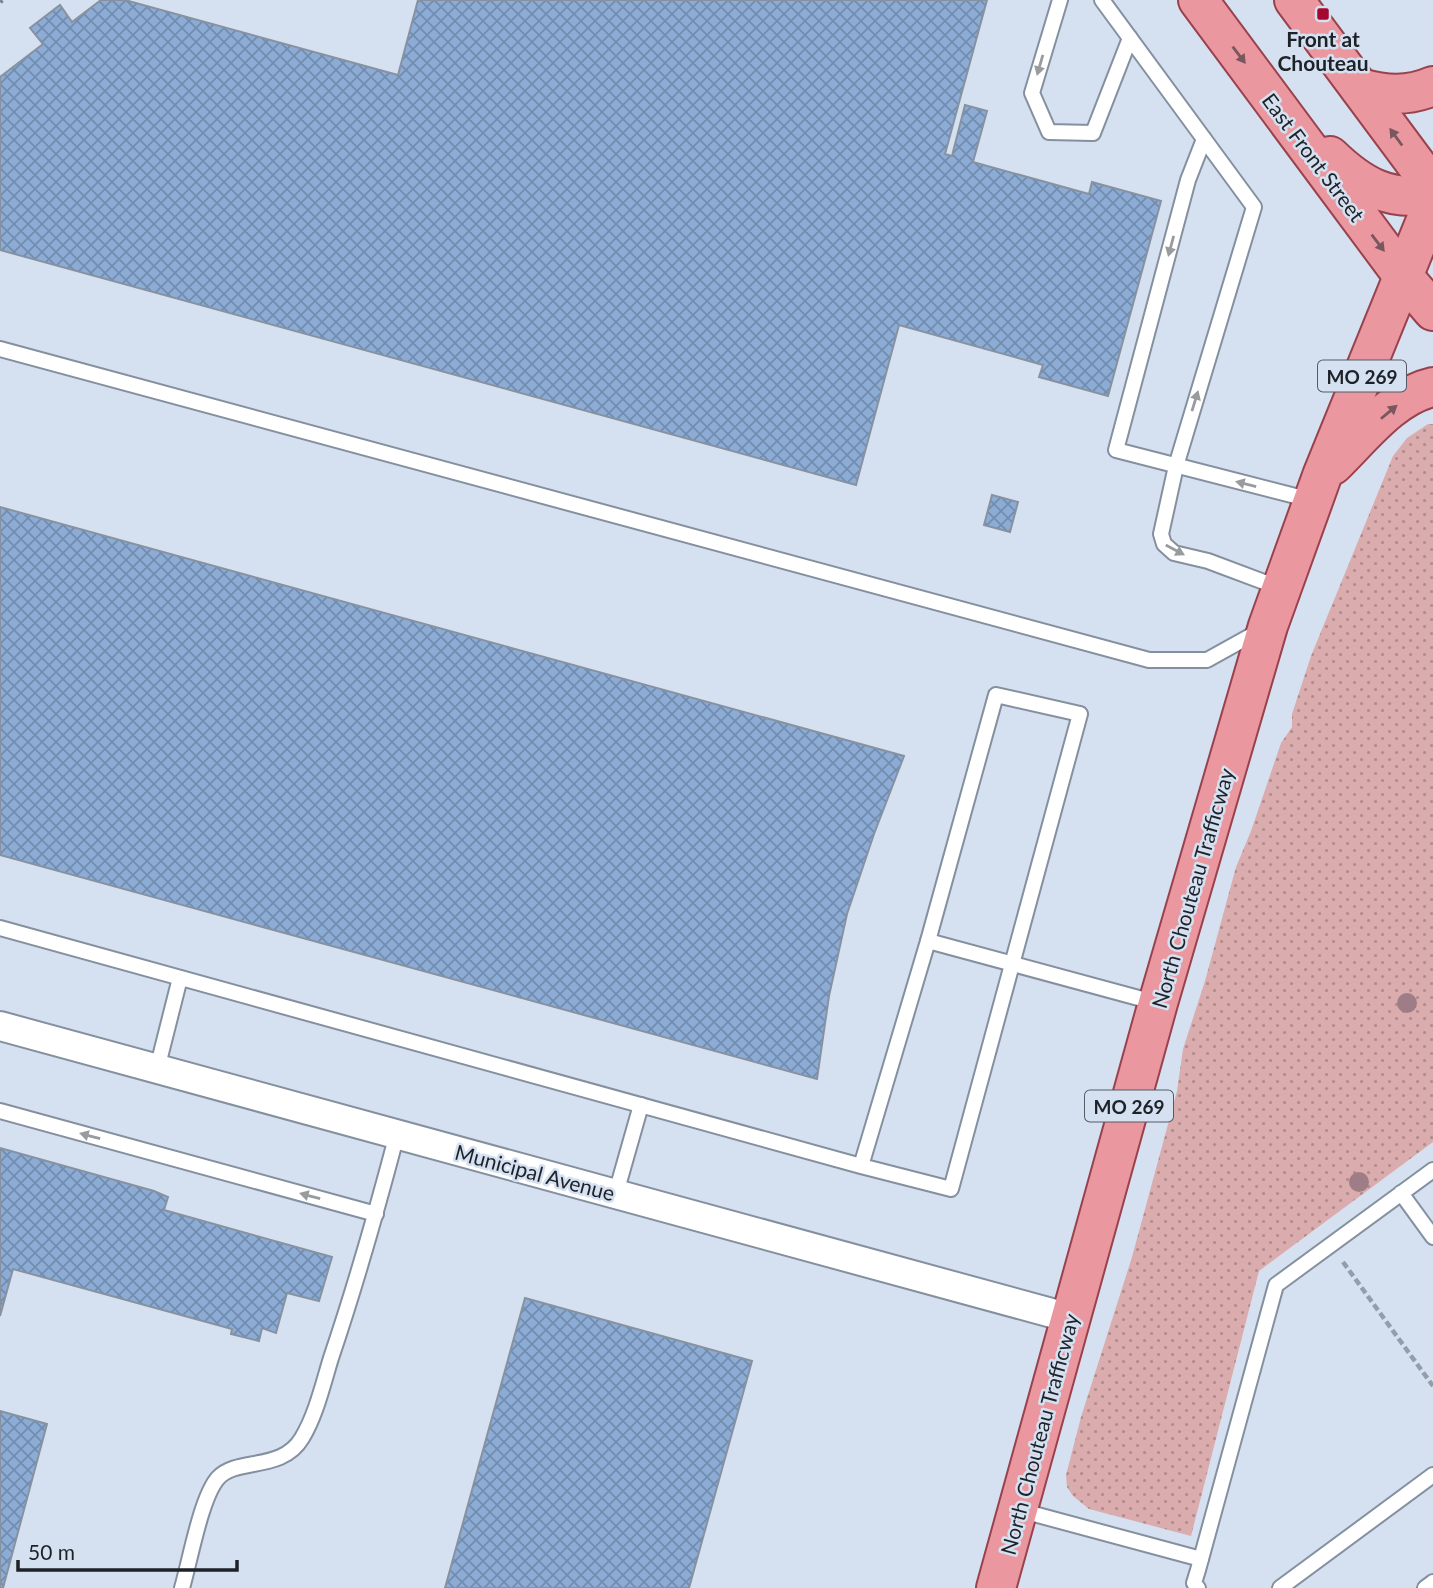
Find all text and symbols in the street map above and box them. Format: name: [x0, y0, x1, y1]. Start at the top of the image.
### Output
marker: Front at Chouteau: [1315, 6, 1331, 22]
place label: Front at Chouteau: [1277, 26, 1369, 75]
one-way arrow: [1232, 46, 1246, 64]
one-way arrow: [1035, 55, 1045, 76]
street label: East Front Street: [1258, 88, 1371, 227]
one-way arrow: [1390, 128, 1404, 146]
one-way arrow: [1371, 234, 1385, 252]
one-way arrow: [1165, 235, 1176, 257]
road number: MO 269: [1318, 360, 1406, 392]
one-way arrow: [1191, 390, 1201, 411]
one-way arrow: [1380, 405, 1397, 420]
one-way arrow: [1235, 478, 1257, 489]
one-way arrow: [1166, 544, 1186, 556]
street label: North Chouteau Trafficway: [1146, 765, 1238, 1011]
road number: MO 269: [1085, 1090, 1173, 1122]
one-way arrow: [79, 1130, 101, 1141]
street label: Municipal Avenue: [452, 1139, 618, 1205]
one-way arrow: [299, 1191, 320, 1201]
street label: North Chouteau Trafficway: [995, 1311, 1083, 1557]
scale bar: [18, 1528, 236, 1572]
text: 50 m: [28, 1539, 75, 1564]

